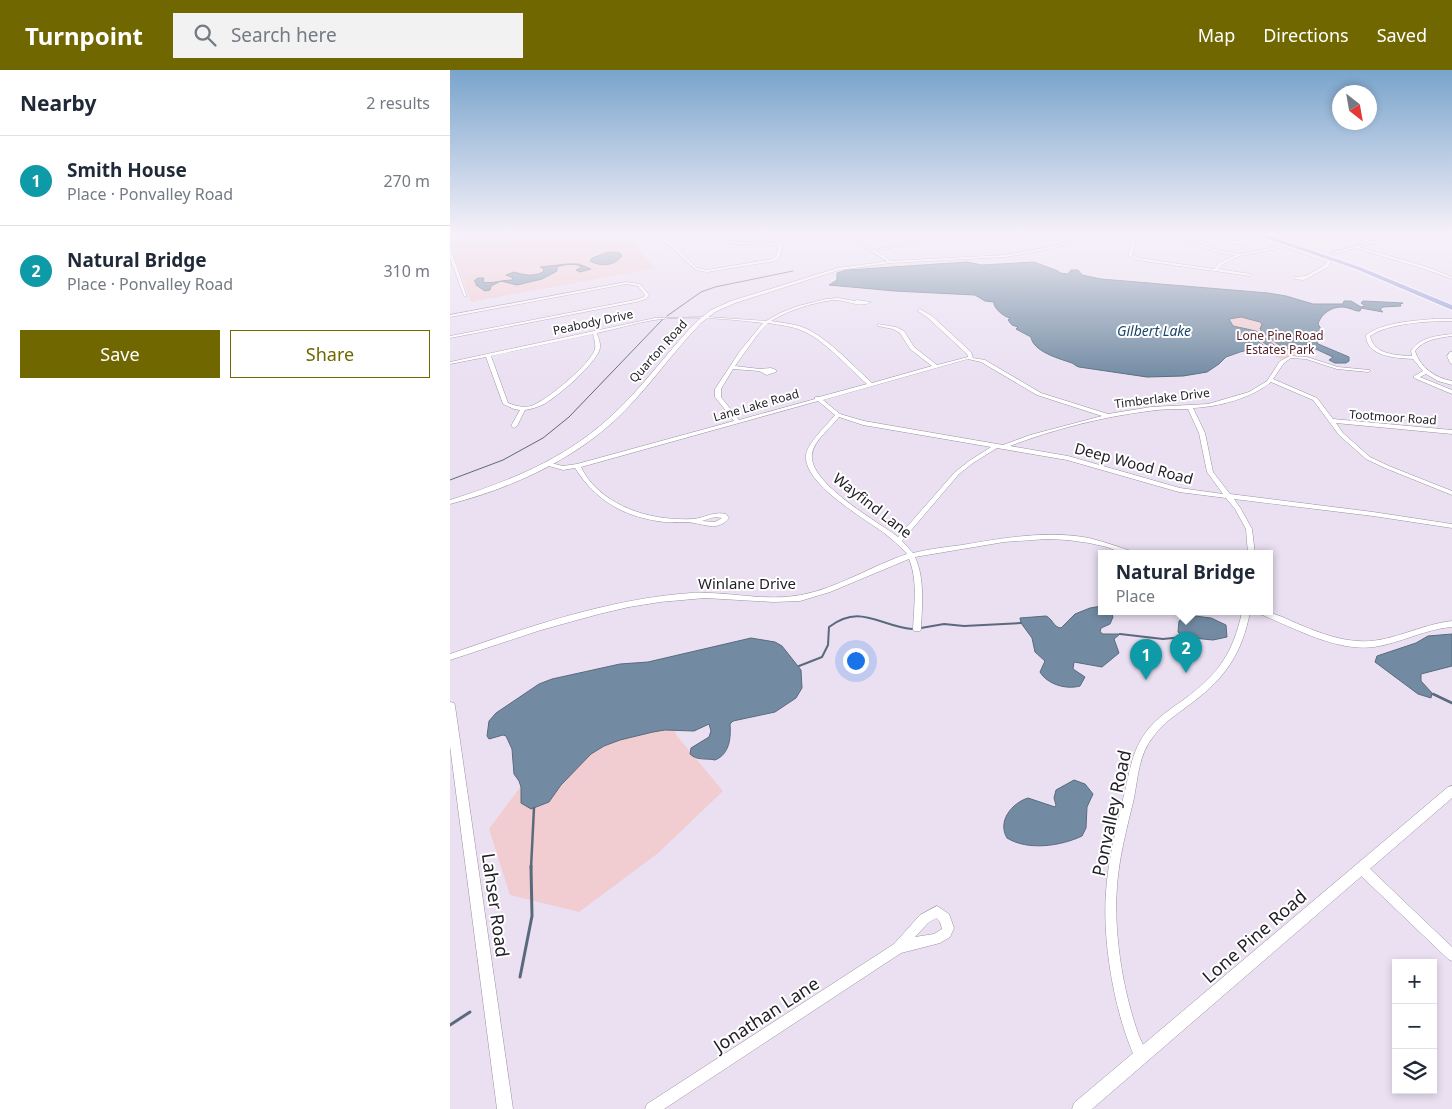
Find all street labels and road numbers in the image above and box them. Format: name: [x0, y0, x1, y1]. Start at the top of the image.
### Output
street label: Peabody Drive: [551, 305, 635, 339]
street label: Quarton Road: [625, 316, 691, 386]
street label: Timberlake Drive: [1113, 384, 1211, 412]
street label: Lane Lake Road: [711, 385, 801, 425]
street label: Tootmoor Road: [1349, 405, 1437, 429]
street label: Deep Wood Road: [1073, 438, 1195, 488]
street label: Wayfind Lane: [829, 468, 917, 542]
street label: Winlane Drive: [698, 573, 796, 593]
street label: Ponvalley Road: [1086, 748, 1136, 878]
street label: Lahser Road: [477, 851, 515, 959]
street label: Lone Pine Road: [1197, 884, 1311, 988]
street label: Jonathan Lane: [707, 971, 823, 1058]

